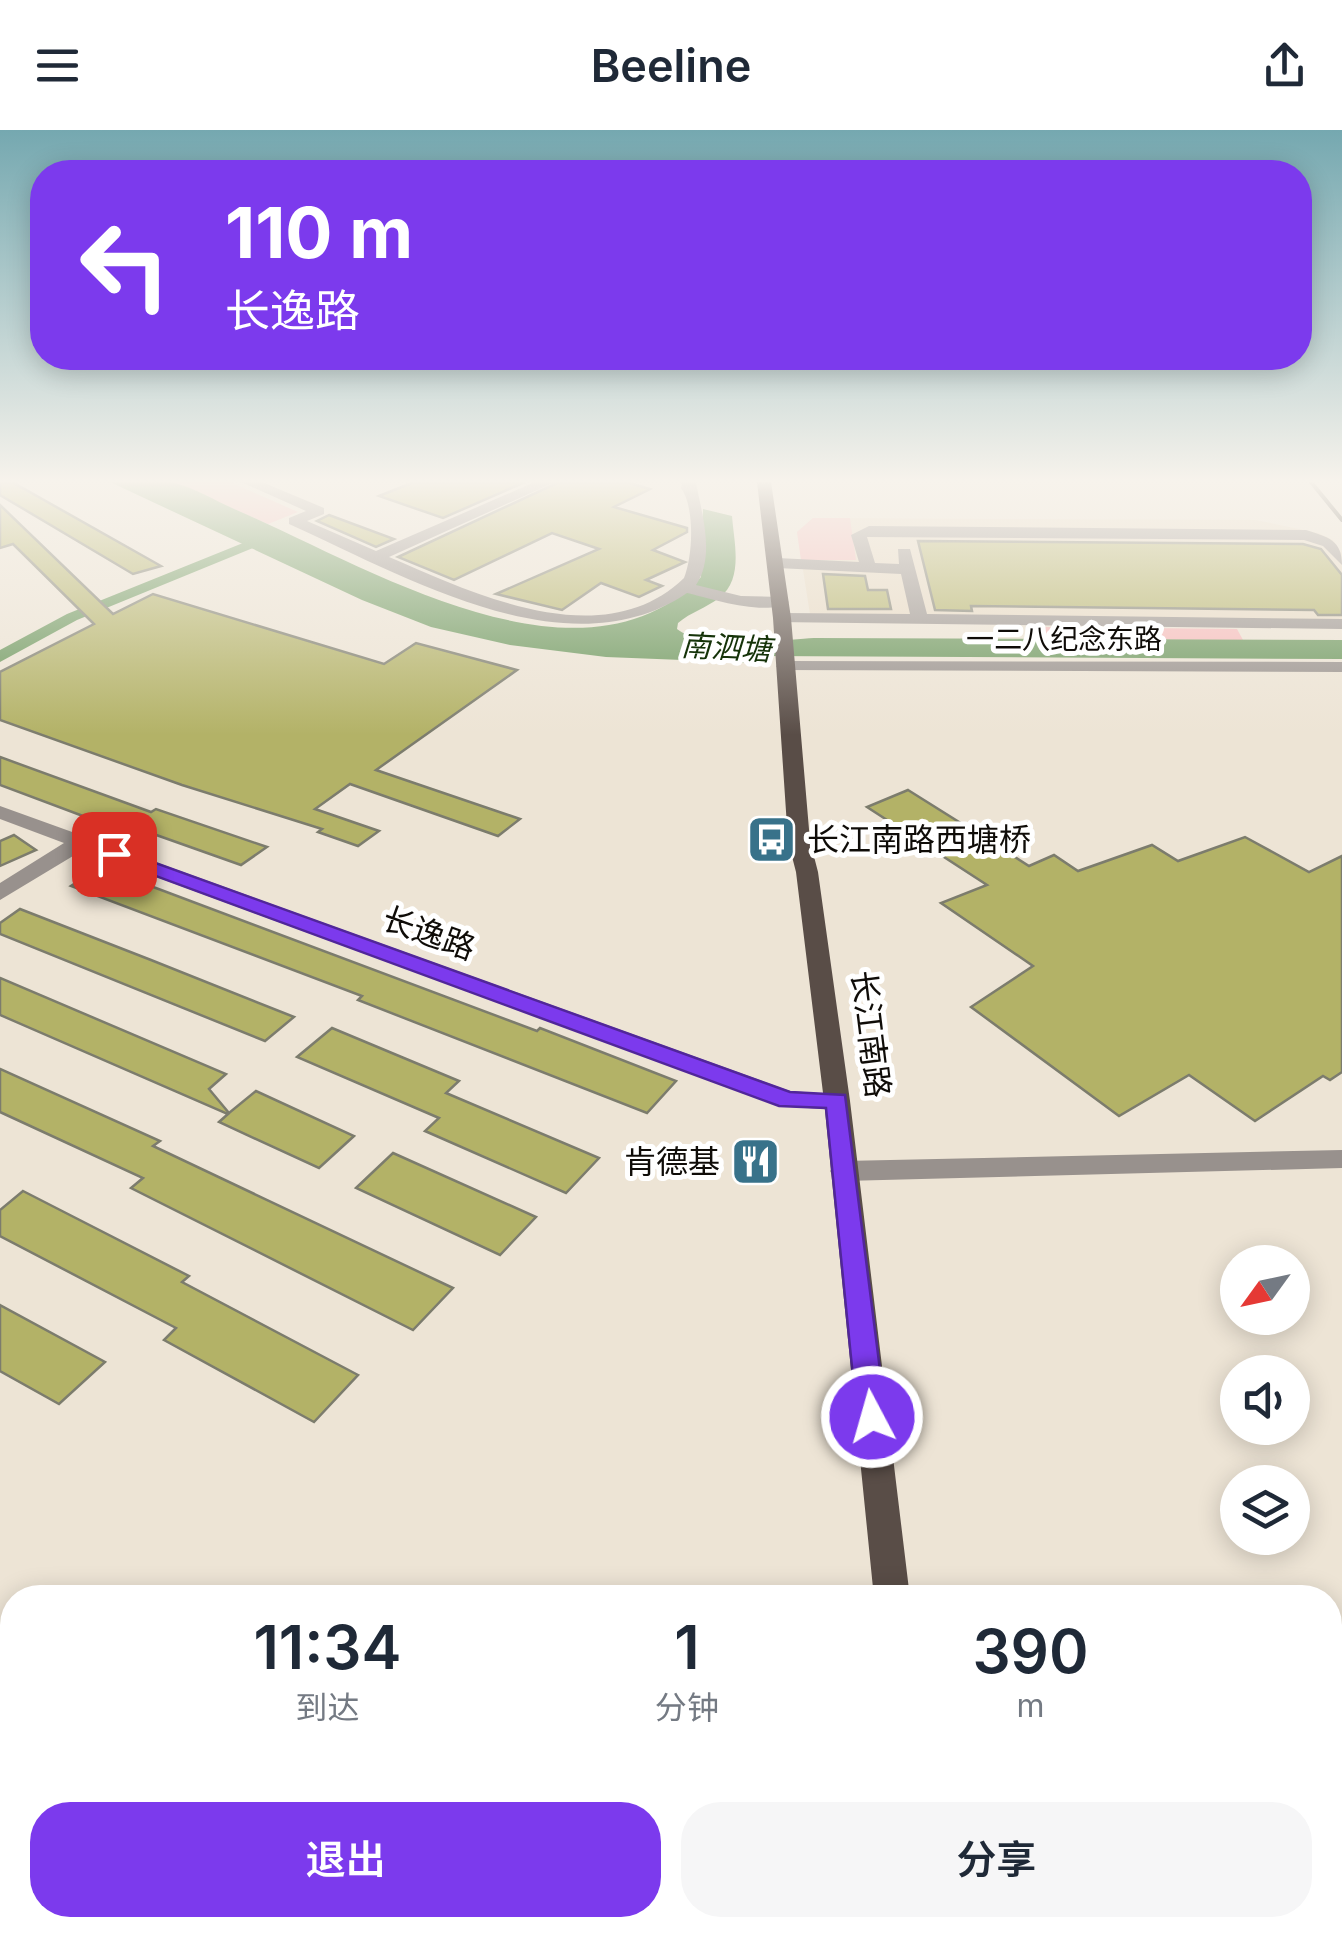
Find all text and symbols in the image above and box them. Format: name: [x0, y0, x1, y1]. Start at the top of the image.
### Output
icon: menu: [30, 38, 85, 93]
text: Beeline: [591, 38, 751, 93]
icon: share: [1257, 38, 1312, 93]
text: 110 m: [225, 190, 413, 275]
icon: left: [60, 200, 190, 330]
text: 长逸路: [225, 283, 360, 338]
street label: 一二八纪念东路: [966, 622, 1162, 656]
water label: 南泗塘: [680, 627, 777, 668]
pin: [72, 812, 157, 897]
bus stop icon: 长江南路西塘桥: [746, 813, 798, 865]
place label: 长江南路西塘桥: [807, 820, 1031, 859]
icon: arrive: [87, 827, 142, 882]
street label: 长逸路: [377, 898, 481, 968]
street label: 长江南路: [844, 968, 898, 1100]
restaurant icon: 肯德基: [729, 1135, 781, 1187]
place label: 肯德基: [624, 1142, 720, 1181]
north arrow: [1220, 1245, 1310, 1335]
map controls: [1220, 1245, 1310, 1555]
button: sound: [1220, 1355, 1310, 1445]
position arrow: [820, 1365, 924, 1469]
button: layers: [1220, 1465, 1310, 1555]
text: 11:34: [253, 1611, 401, 1683]
text: 1: [674, 1611, 700, 1683]
text: 390: [972, 1615, 1089, 1687]
text: m: [1016, 1686, 1044, 1725]
text: 到达: [295, 1688, 359, 1727]
text: 分钟: [655, 1688, 719, 1727]
button: 退出: [30, 1802, 661, 1917]
button: 分享: [681, 1802, 1312, 1917]

